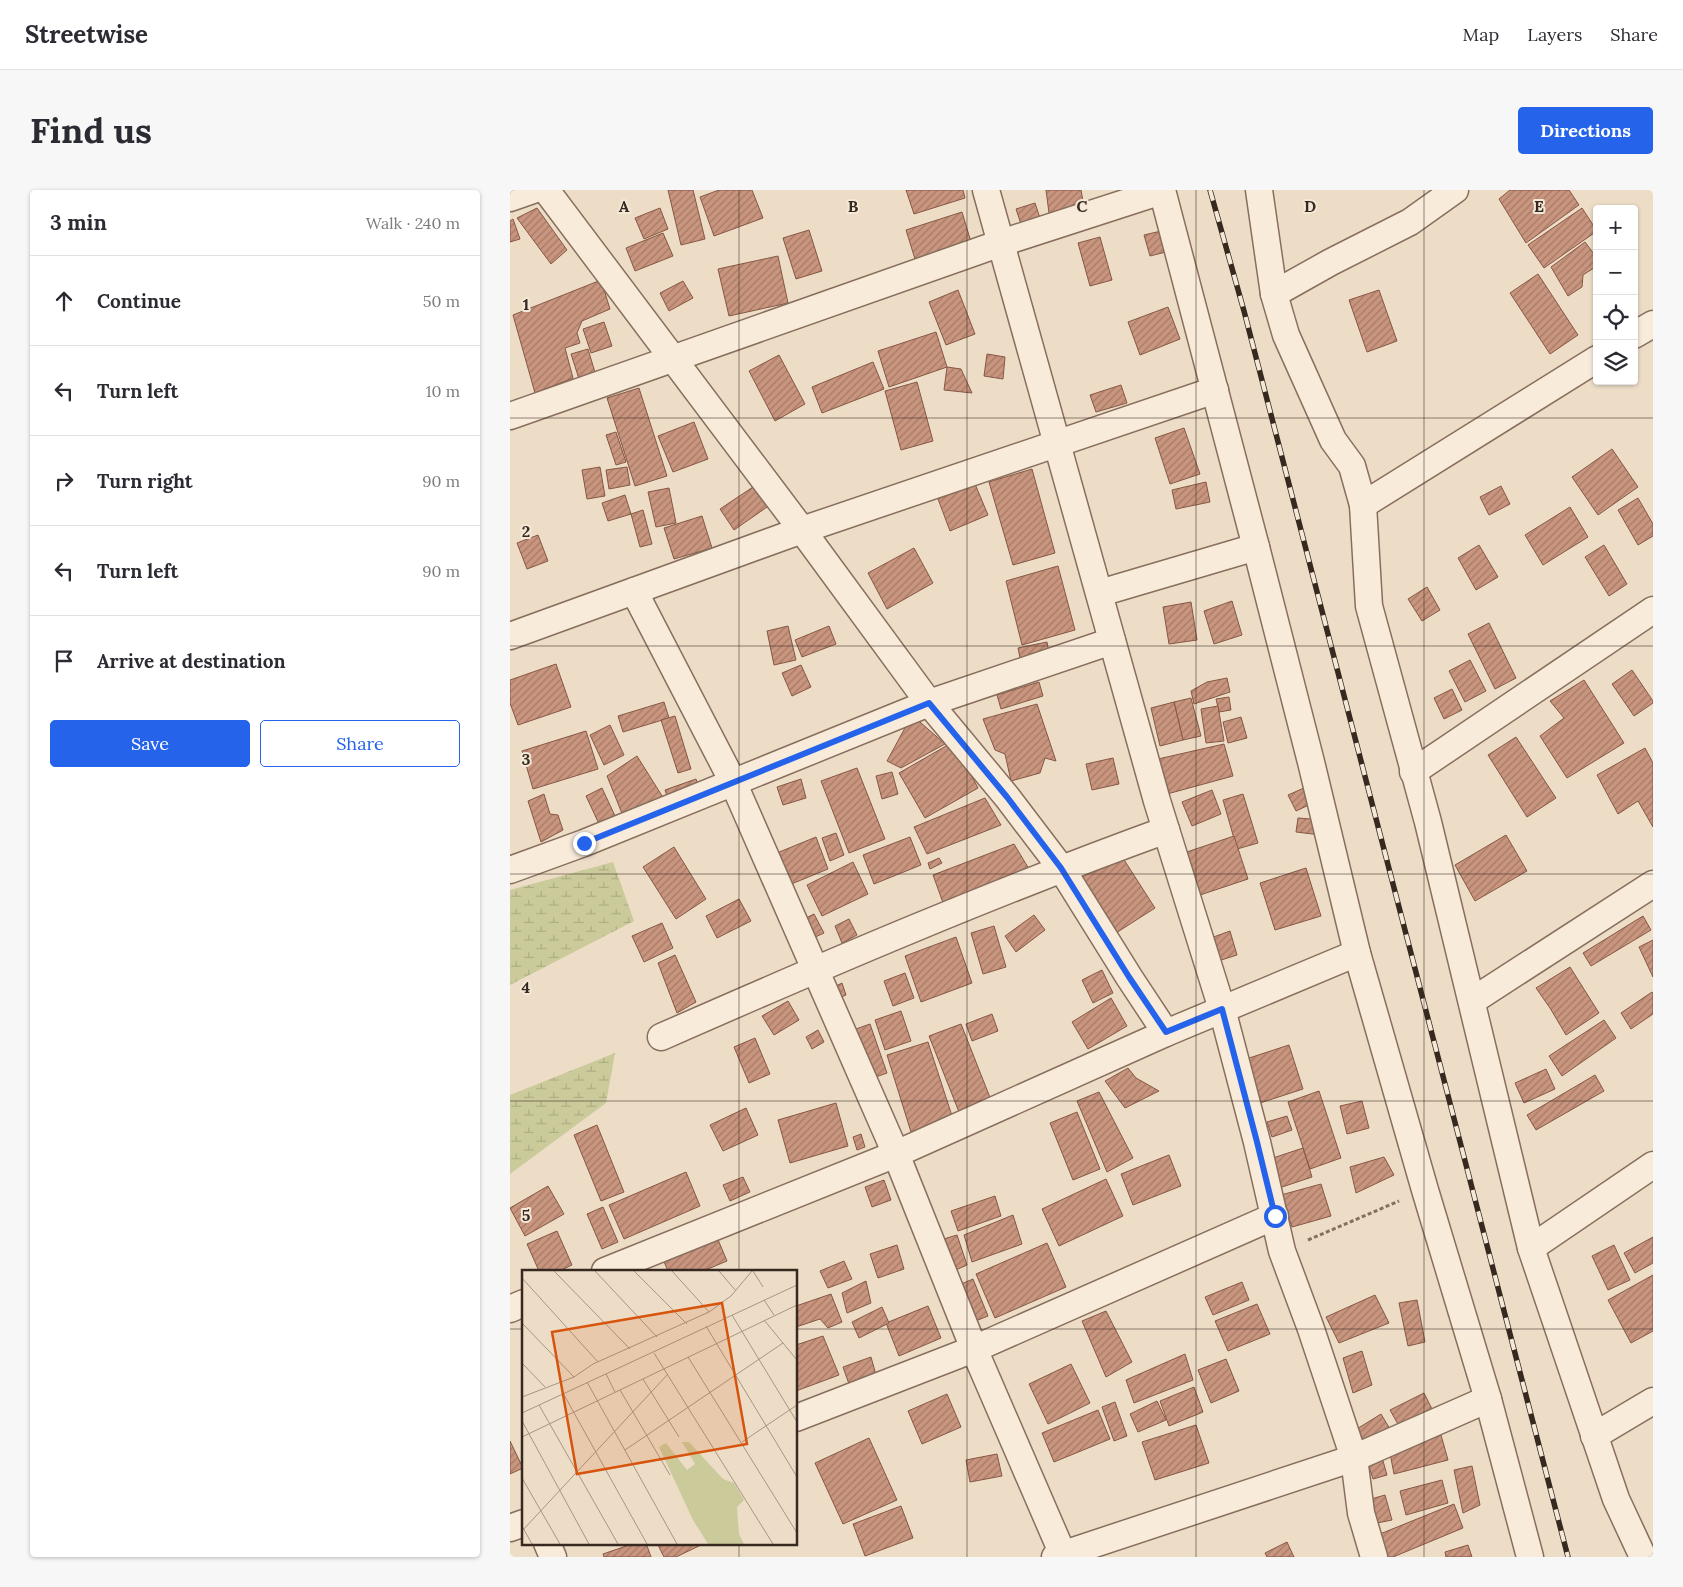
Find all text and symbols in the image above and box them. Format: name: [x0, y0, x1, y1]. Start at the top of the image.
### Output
text: Streetwise: [25, 19, 148, 50]
text: Map: [1463, 23, 1499, 46]
text: Layers: [1527, 23, 1582, 46]
text: Share: [1610, 23, 1658, 46]
button: Directions: [1518, 107, 1653, 154]
text: Find us: [30, 108, 152, 153]
text: A: [619, 196, 630, 216]
text: B: [848, 196, 859, 216]
text: C: [1076, 196, 1088, 216]
text: D: [1304, 196, 1316, 216]
text: E: [1534, 196, 1544, 216]
map controls: [1593, 205, 1638, 385]
button: +: [1593, 205, 1638, 250]
text: 3 min: [50, 209, 107, 236]
text: Walk · 240 m: [366, 213, 460, 233]
button: −: [1593, 250, 1638, 295]
icon: ahead: [50, 287, 78, 315]
text: Continue: [97, 289, 181, 313]
text: 50 m: [423, 291, 460, 311]
text: 1: [523, 294, 529, 314]
button: locate: [1593, 295, 1638, 340]
button: layers: [1593, 340, 1638, 385]
icon: left: [50, 377, 78, 405]
text: Turn left: [97, 379, 178, 403]
text: 10 m: [426, 381, 460, 401]
icon: right: [50, 467, 78, 495]
text: Turn right: [97, 469, 193, 493]
text: 90 m: [422, 471, 460, 491]
text: 2: [522, 521, 530, 541]
icon: left: [50, 557, 78, 585]
text: Turn left: [97, 559, 178, 583]
text: 90 m: [422, 561, 460, 581]
icon: arrive: [50, 647, 78, 675]
text: Arrive at destination: [97, 649, 286, 673]
button: Save: [50, 720, 250, 767]
button: Share: [260, 720, 460, 767]
text: 3: [522, 749, 531, 769]
route end: [573, 832, 596, 855]
text: 4: [522, 977, 531, 997]
text: 5: [522, 1205, 531, 1225]
route start: [1264, 1205, 1287, 1228]
inset map: [522, 1270, 798, 1544]

